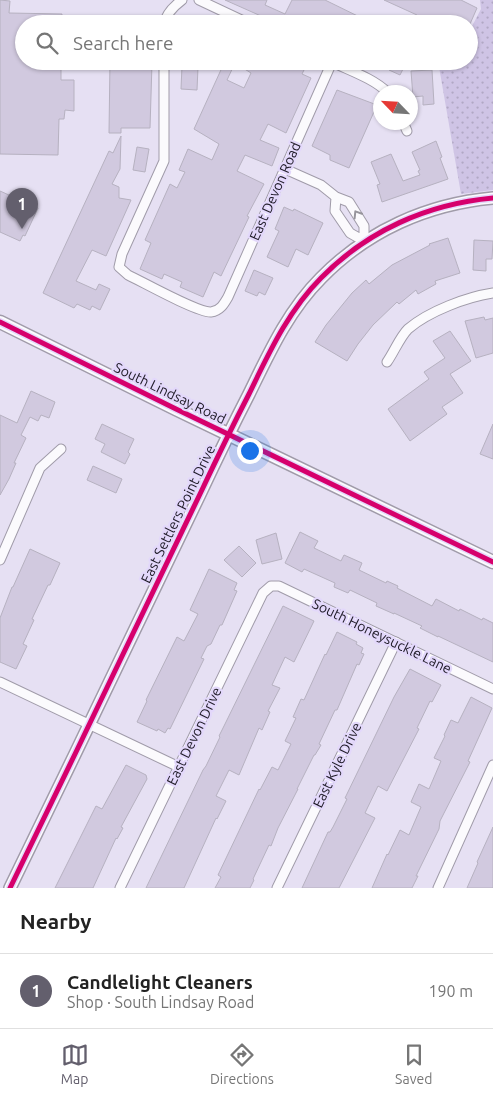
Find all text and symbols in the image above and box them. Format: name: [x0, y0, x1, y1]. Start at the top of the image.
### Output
search box: [15, 15, 478, 70]
icon: search: [33, 29, 61, 57]
text: Search here: [73, 32, 173, 54]
north arrow: [373, 85, 418, 130]
street label: East Devon Road: [246, 139, 304, 243]
pin: 1: [6, 188, 38, 229]
one-way arrow: [354, 211, 363, 220]
street label: South Lindsay Road: [111, 359, 229, 427]
your location: [237, 438, 263, 464]
street label: East Settlers Point Drive: [138, 442, 218, 586]
street label: South Honeysuckle Lane: [310, 595, 454, 677]
street label: East Devon Drive: [163, 685, 225, 787]
street label: East Kyle Drive: [309, 720, 365, 810]
text: Nearby: [20, 909, 91, 933]
text: Candlelight Cleaners: [67, 971, 253, 993]
text: 1: [31, 982, 41, 1000]
text: 190 m: [428, 982, 473, 1000]
text: Shop · South Lindsay Road: [67, 993, 254, 1011]
tab: Map: [61, 1041, 89, 1087]
tab: Directions: [210, 1041, 274, 1087]
tab: Saved: [395, 1041, 432, 1087]

